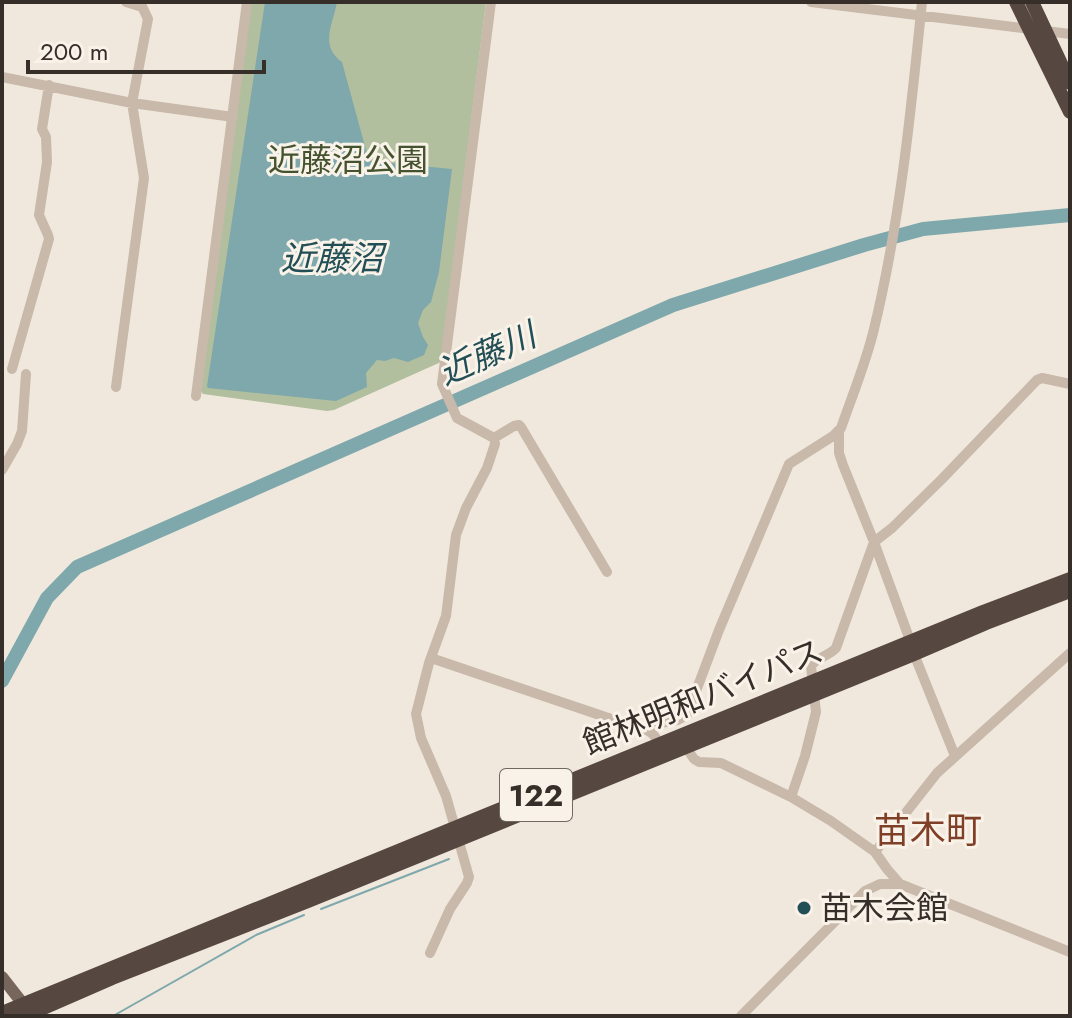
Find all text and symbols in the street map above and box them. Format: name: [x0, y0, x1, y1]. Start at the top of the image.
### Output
scale bar: [28, 24, 264, 74]
text: 200 m: [40, 34, 108, 69]
park label: 近藤沼公園: [268, 137, 428, 183]
water label: 近藤沼: [281, 234, 387, 283]
water label: 近藤川: [430, 310, 546, 397]
street label: 館林明和バイパス: [576, 628, 830, 766]
road number: 122: [500, 769, 572, 821]
district label: 苗木町: [874, 804, 982, 856]
place label: 苗木会館: [820, 885, 948, 931]
marker: 苗木会館: [795, 899, 813, 917]

